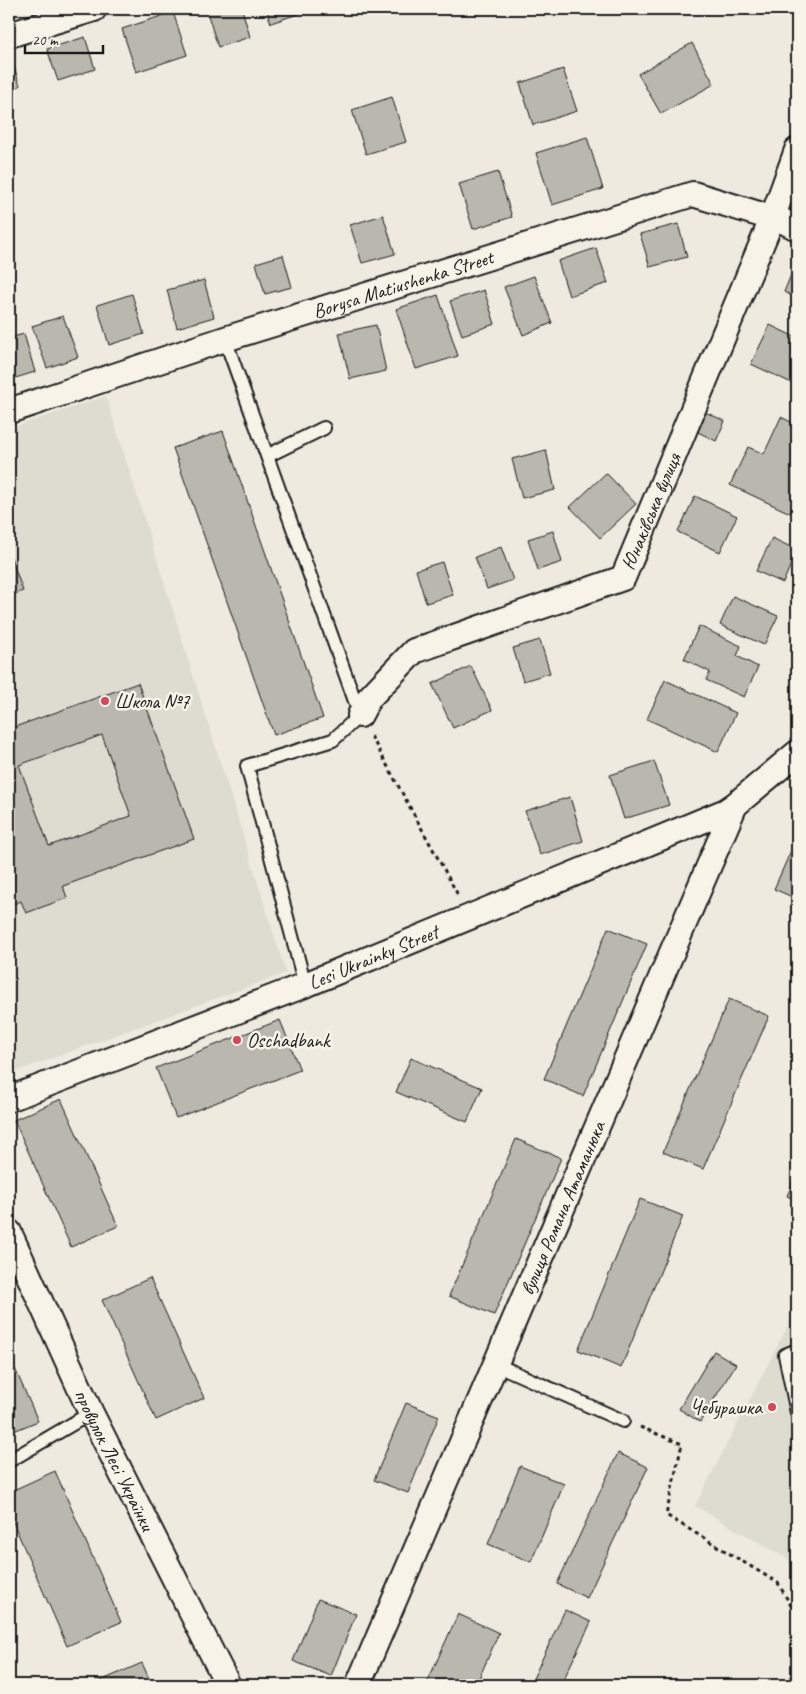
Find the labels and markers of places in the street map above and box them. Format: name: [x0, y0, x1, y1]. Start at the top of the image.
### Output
place label: Школа №7: [115, 689, 190, 714]
marker: Школа №7: [99, 695, 111, 707]
place label: Oschadbank: [247, 1028, 331, 1053]
marker: Oschadbank: [231, 1034, 243, 1046]
place label: Чебурашка: [690, 1395, 763, 1420]
marker: Чебурашка: [766, 1401, 778, 1413]

